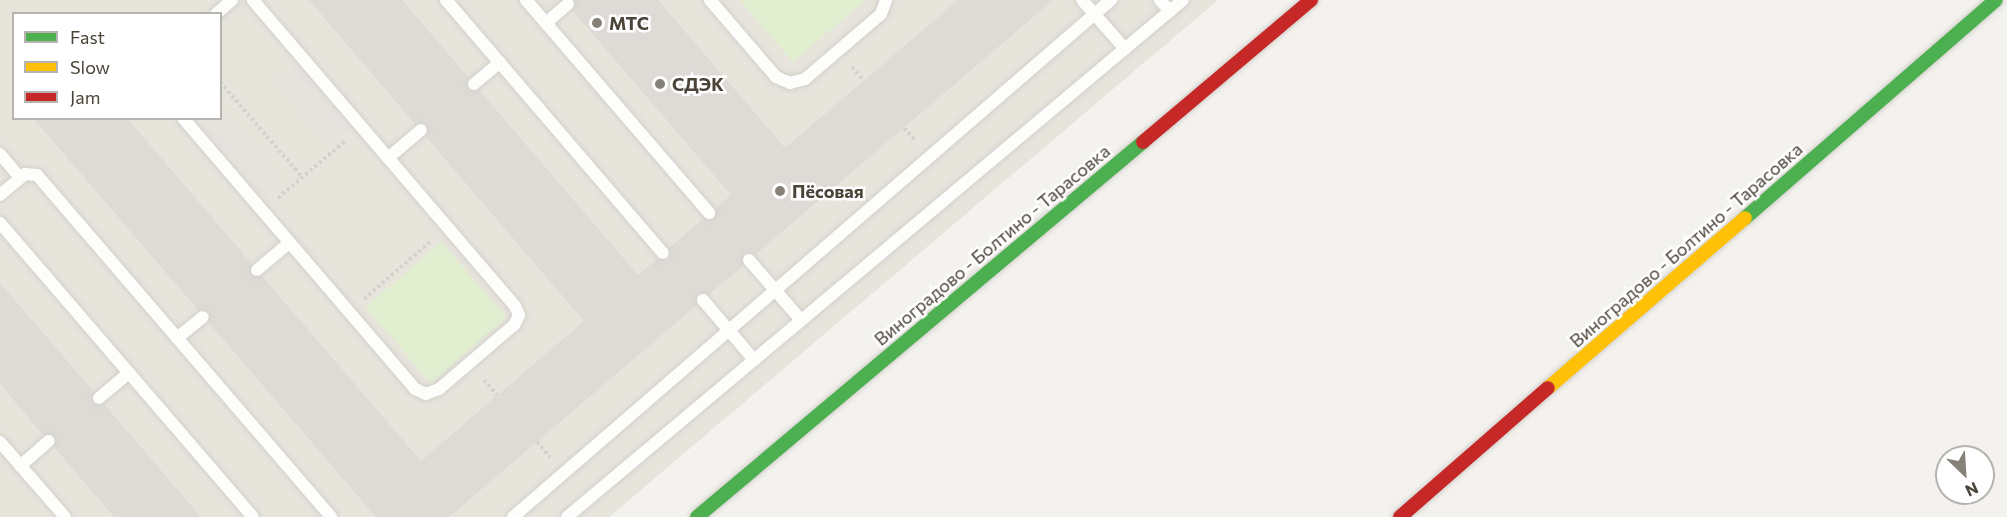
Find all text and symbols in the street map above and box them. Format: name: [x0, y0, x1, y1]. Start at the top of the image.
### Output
legend: [12, 12, 222, 120]
place label: МТС: [609, 12, 649, 34]
marker: МТС: [590, 16, 604, 30]
text: Fast: [70, 26, 105, 48]
text: Slow: [70, 56, 110, 78]
place label: СДЭК: [672, 73, 724, 95]
marker: СДЭК: [653, 77, 667, 91]
text: Jam: [70, 86, 100, 108]
street label: Виноградово - Болтино - Тарасовка: [1565, 138, 1807, 352]
street label: Виноградово - Болтино - Тарасовка: [870, 140, 1114, 350]
place label: Пёсовая: [792, 180, 864, 202]
marker: Пёсовая: [773, 184, 787, 198]
north arrow: [1935, 445, 1995, 505]
text: N: [1963, 479, 1981, 501]

